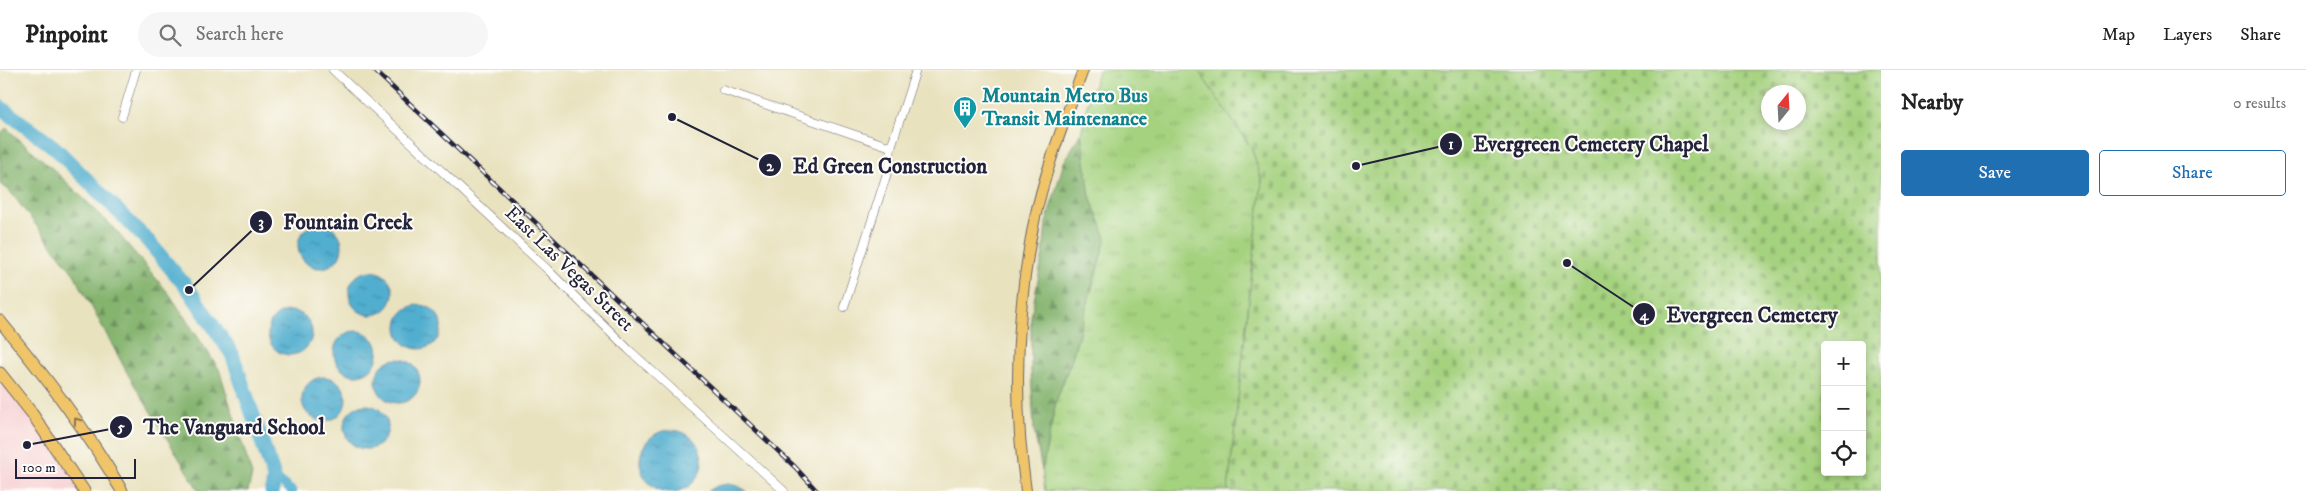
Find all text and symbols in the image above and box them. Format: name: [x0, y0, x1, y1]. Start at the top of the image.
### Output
search box: [138, 12, 488, 57]
text: Pinpoint: [25, 20, 108, 50]
icon: search: [156, 21, 184, 49]
text: Search here: [196, 23, 284, 46]
text: Map: [2102, 24, 2135, 46]
text: Layers: [2163, 24, 2212, 46]
text: Share: [2240, 24, 2281, 46]
place label: Mountain Metro Bus Transit Maintenance: [981, 84, 1148, 132]
north arrow: [1761, 85, 1806, 130]
text: Nearby: [1901, 90, 1963, 116]
text: 0 results: [2233, 93, 2286, 113]
building icon: Mountain Metro Bus Transit Maintenance: [952, 95, 978, 129]
callout: Evergreen Cemetery Chapel: [1438, 126, 1718, 162]
text: Evergreen Cemetery Chapel: [1473, 132, 1709, 158]
text: 1: [1448, 135, 1454, 154]
callout: Ed Green Construction: [757, 147, 997, 183]
button: Save: [1901, 150, 2089, 196]
button: Share: [2099, 150, 2286, 196]
text: Ed Green Construction: [793, 154, 988, 180]
text: 2: [766, 157, 774, 176]
street label: East Las Vegas Street: [499, 201, 639, 337]
callout: Fountain Creek: [248, 204, 423, 240]
text: Fountain Creek: [283, 210, 413, 236]
text: 3: [258, 213, 264, 232]
callout: Evergreen Cemetery: [1631, 296, 1848, 332]
text: Evergreen Cemetery: [1666, 303, 1839, 329]
text: 4: [1639, 306, 1650, 325]
map controls: [1821, 341, 1866, 476]
button: +: [1821, 341, 1866, 386]
button: −: [1821, 386, 1866, 431]
callout: The Vanguard School: [108, 409, 335, 445]
text: The Vanguard School: [142, 415, 325, 441]
one-way arrow: [74, 418, 82, 427]
text: 5: [116, 418, 125, 437]
button: locate: [1821, 431, 1866, 476]
scale bar: [15, 456, 136, 479]
text: 100 m: [22, 459, 56, 477]

